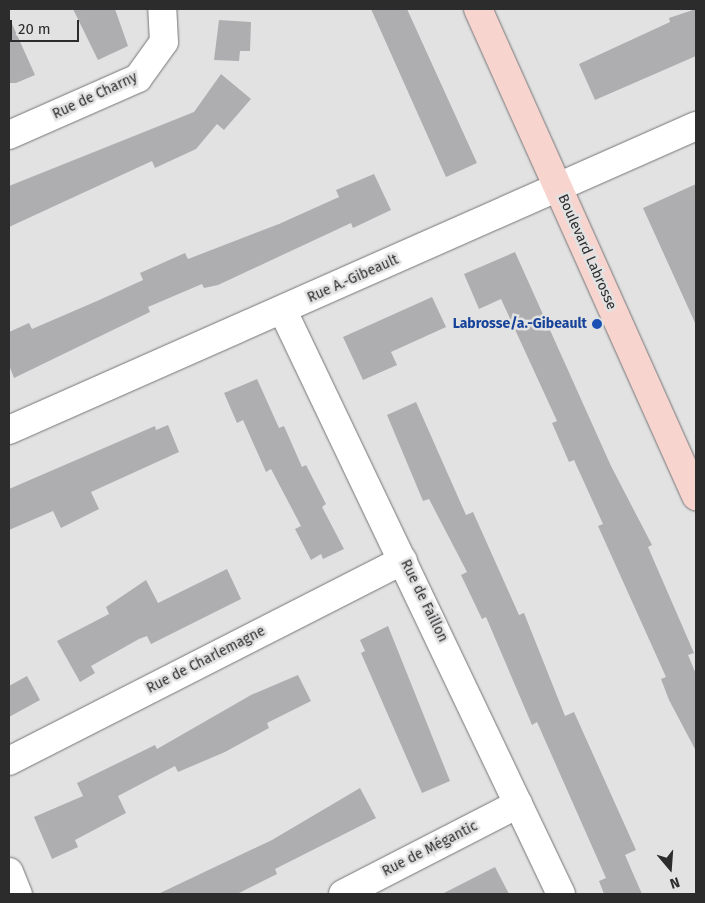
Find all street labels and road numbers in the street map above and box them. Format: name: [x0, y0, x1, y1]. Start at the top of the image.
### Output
street label: Rue de Charny: [50, 69, 140, 123]
street label: Boulevard Labrosse: [554, 192, 620, 312]
street label: Rue A.-Gibeault: [305, 251, 401, 307]
street label: Rue de Faillon: [397, 557, 451, 645]
street label: Rue de Charlemagne: [144, 623, 268, 697]
street label: Rue de Mégantic: [380, 818, 480, 880]

